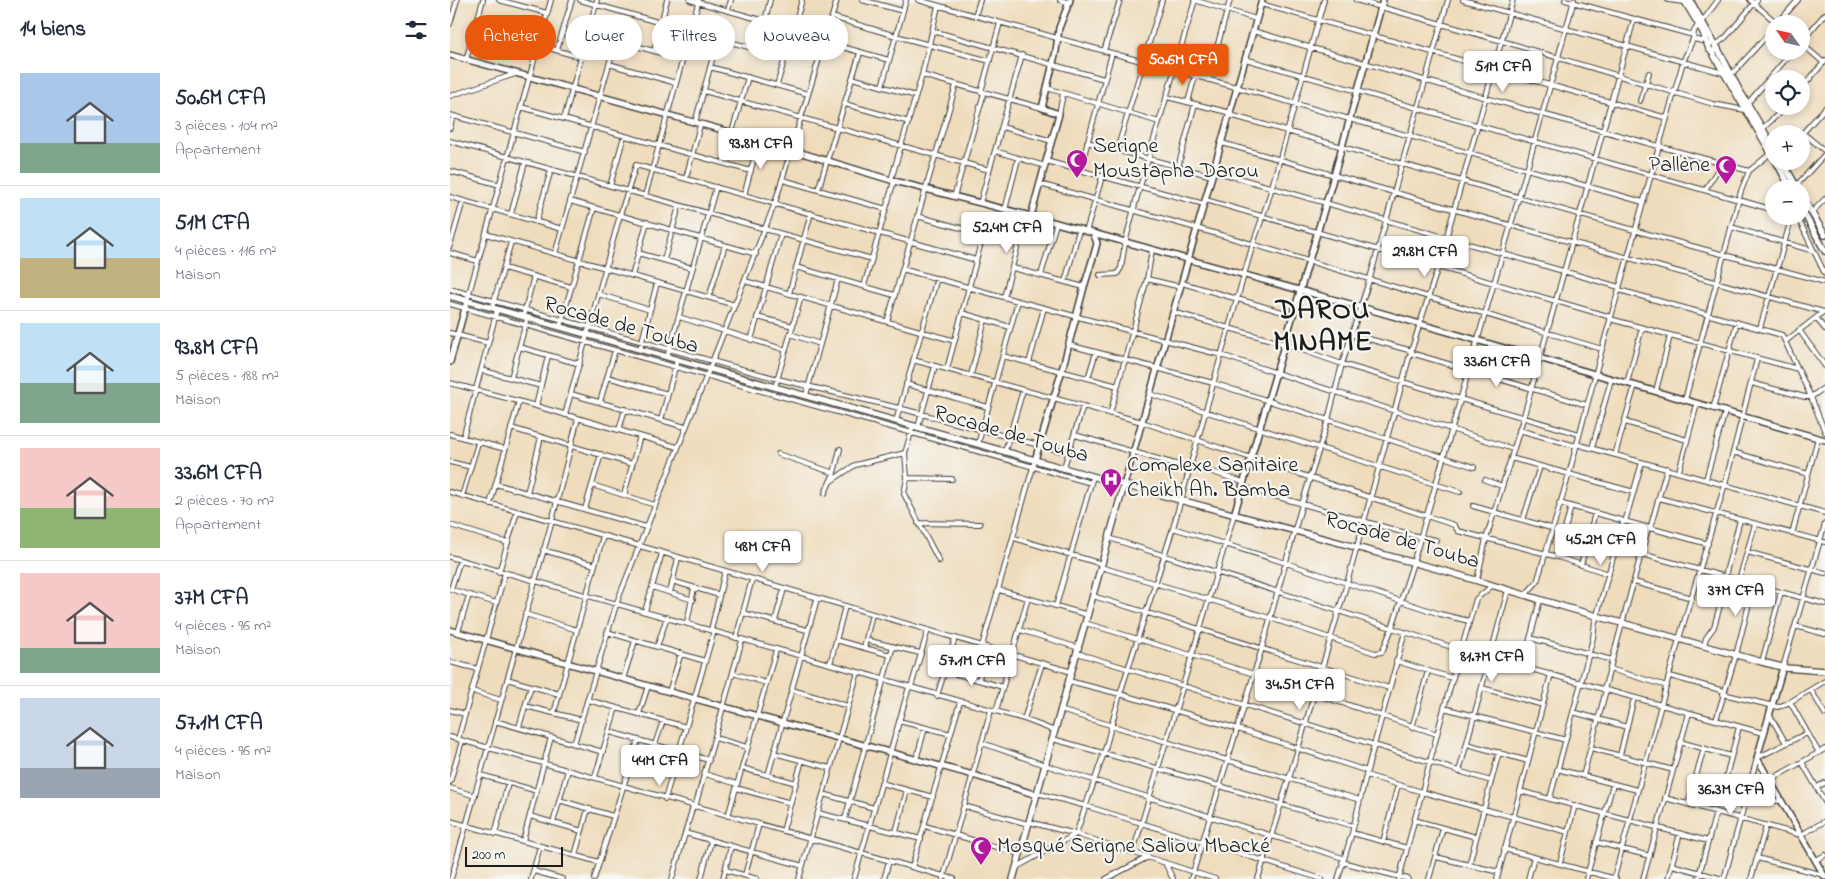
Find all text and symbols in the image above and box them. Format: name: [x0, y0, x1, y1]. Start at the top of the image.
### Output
text: 14 biens: [20, 15, 86, 45]
chip: Acheter: [465, 15, 556, 60]
chip: Louer: [566, 15, 642, 60]
chip: Filtres: [652, 15, 735, 60]
chip: Nouveau: [745, 15, 848, 60]
north arrow: [1765, 15, 1810, 60]
map controls: [1765, 15, 1810, 225]
icon: filters: [402, 16, 430, 44]
pin: 50.6M CFA: [1126, 44, 1240, 86]
text: 50.6M CFA: [1148, 48, 1218, 72]
pin: 51M CFA: [1457, 51, 1549, 93]
text: 51M CFA: [1475, 55, 1531, 79]
button: locate: [1765, 70, 1810, 115]
text: 50.6M CFA: [175, 84, 266, 114]
icon: home: [60, 93, 120, 153]
text: 3 pièces · 104 m²: [175, 114, 278, 138]
button: +: [1765, 125, 1810, 170]
pin: 93.8M CFA: [704, 128, 818, 170]
place label: Serigne Moustapha Darou: [1093, 131, 1259, 188]
text: 93.8M CFA: [729, 132, 793, 156]
text: Appartement: [175, 138, 261, 162]
mosque icon: Serigne Moustapha Darou: [1065, 148, 1089, 179]
place label: Pallène: [1649, 150, 1710, 182]
mosque icon: Pallène: [1714, 154, 1738, 185]
button: −: [1765, 180, 1810, 225]
text: 51M CFA: [175, 209, 250, 239]
pin: 52.4M CFA: [950, 212, 1064, 254]
text: 52.4M CFA: [972, 216, 1042, 240]
icon: home: [60, 218, 120, 278]
pin: 29.8M CFA: [1368, 236, 1482, 278]
text: 4 pièces · 116 m²: [175, 239, 277, 263]
text: 29.8M CFA: [1393, 240, 1457, 264]
text: Maison: [175, 263, 221, 287]
street label: Rocade de Touba: [540, 289, 702, 363]
district label: DAROU MINAME: [1273, 291, 1373, 364]
text: 93.8M CFA: [175, 334, 258, 364]
icon: home: [60, 343, 120, 403]
pin: 33.6M CFA: [1440, 346, 1554, 388]
text: 33.6M CFA: [1464, 350, 1530, 374]
text: 5 pièces · 188 m²: [175, 364, 279, 388]
text: Maison: [175, 388, 221, 412]
street label: Rocade de Touba: [930, 398, 1092, 472]
place label: Complexe Sanitaire Cheikh Ah. Bamba: [1127, 450, 1299, 507]
text: 33.6M CFA: [175, 459, 262, 489]
hospital icon: Complexe Sanitaire Cheikh Ah. Bamba: [1099, 467, 1123, 498]
icon: home: [60, 468, 120, 528]
text: 2 pièces · 70 m²: [175, 489, 274, 513]
street label: Rocade de Touba: [1321, 504, 1483, 578]
text: Appartement: [175, 513, 261, 537]
pin: 45.2M CFA: [1544, 524, 1658, 566]
text: 45.2M CFA: [1566, 528, 1636, 552]
pin: 48M CFA: [717, 530, 809, 573]
text: 48M CFA: [735, 535, 791, 559]
pin: 37M CFA: [1690, 574, 1782, 617]
text: 37M CFA: [1708, 579, 1764, 603]
text: 37M CFA: [175, 584, 248, 614]
icon: home: [60, 593, 120, 653]
text: 4 pièces · 96 m²: [175, 614, 271, 638]
text: Maison: [175, 638, 221, 662]
pin: 81.7M CFA: [1435, 640, 1549, 683]
pin: 57.1M CFA: [915, 644, 1029, 687]
text: 81.7M CFA: [1460, 645, 1524, 669]
text: 57.1M CFA: [939, 649, 1005, 673]
pin: 34.5M CFA: [1243, 668, 1357, 711]
text: 34.5M CFA: [1266, 673, 1334, 697]
text: 57.1M CFA: [175, 709, 263, 739]
icon: home: [60, 718, 120, 778]
text: 4 pièces · 96 m²: [175, 739, 271, 763]
pin: 44M CFA: [614, 744, 706, 787]
text: 44M CFA: [632, 749, 688, 773]
text: Maison: [175, 763, 221, 787]
pin: 36.3M CFA: [1674, 774, 1788, 816]
text: 36.3M CFA: [1698, 778, 1764, 802]
place label: Mosqué Serigne Saliou Mbacké: [997, 831, 1270, 864]
mosque icon: Mosqué Serigne Saliou Mbacké: [969, 835, 993, 866]
scale bar: [465, 844, 562, 867]
text: 200 m: [472, 845, 505, 866]

